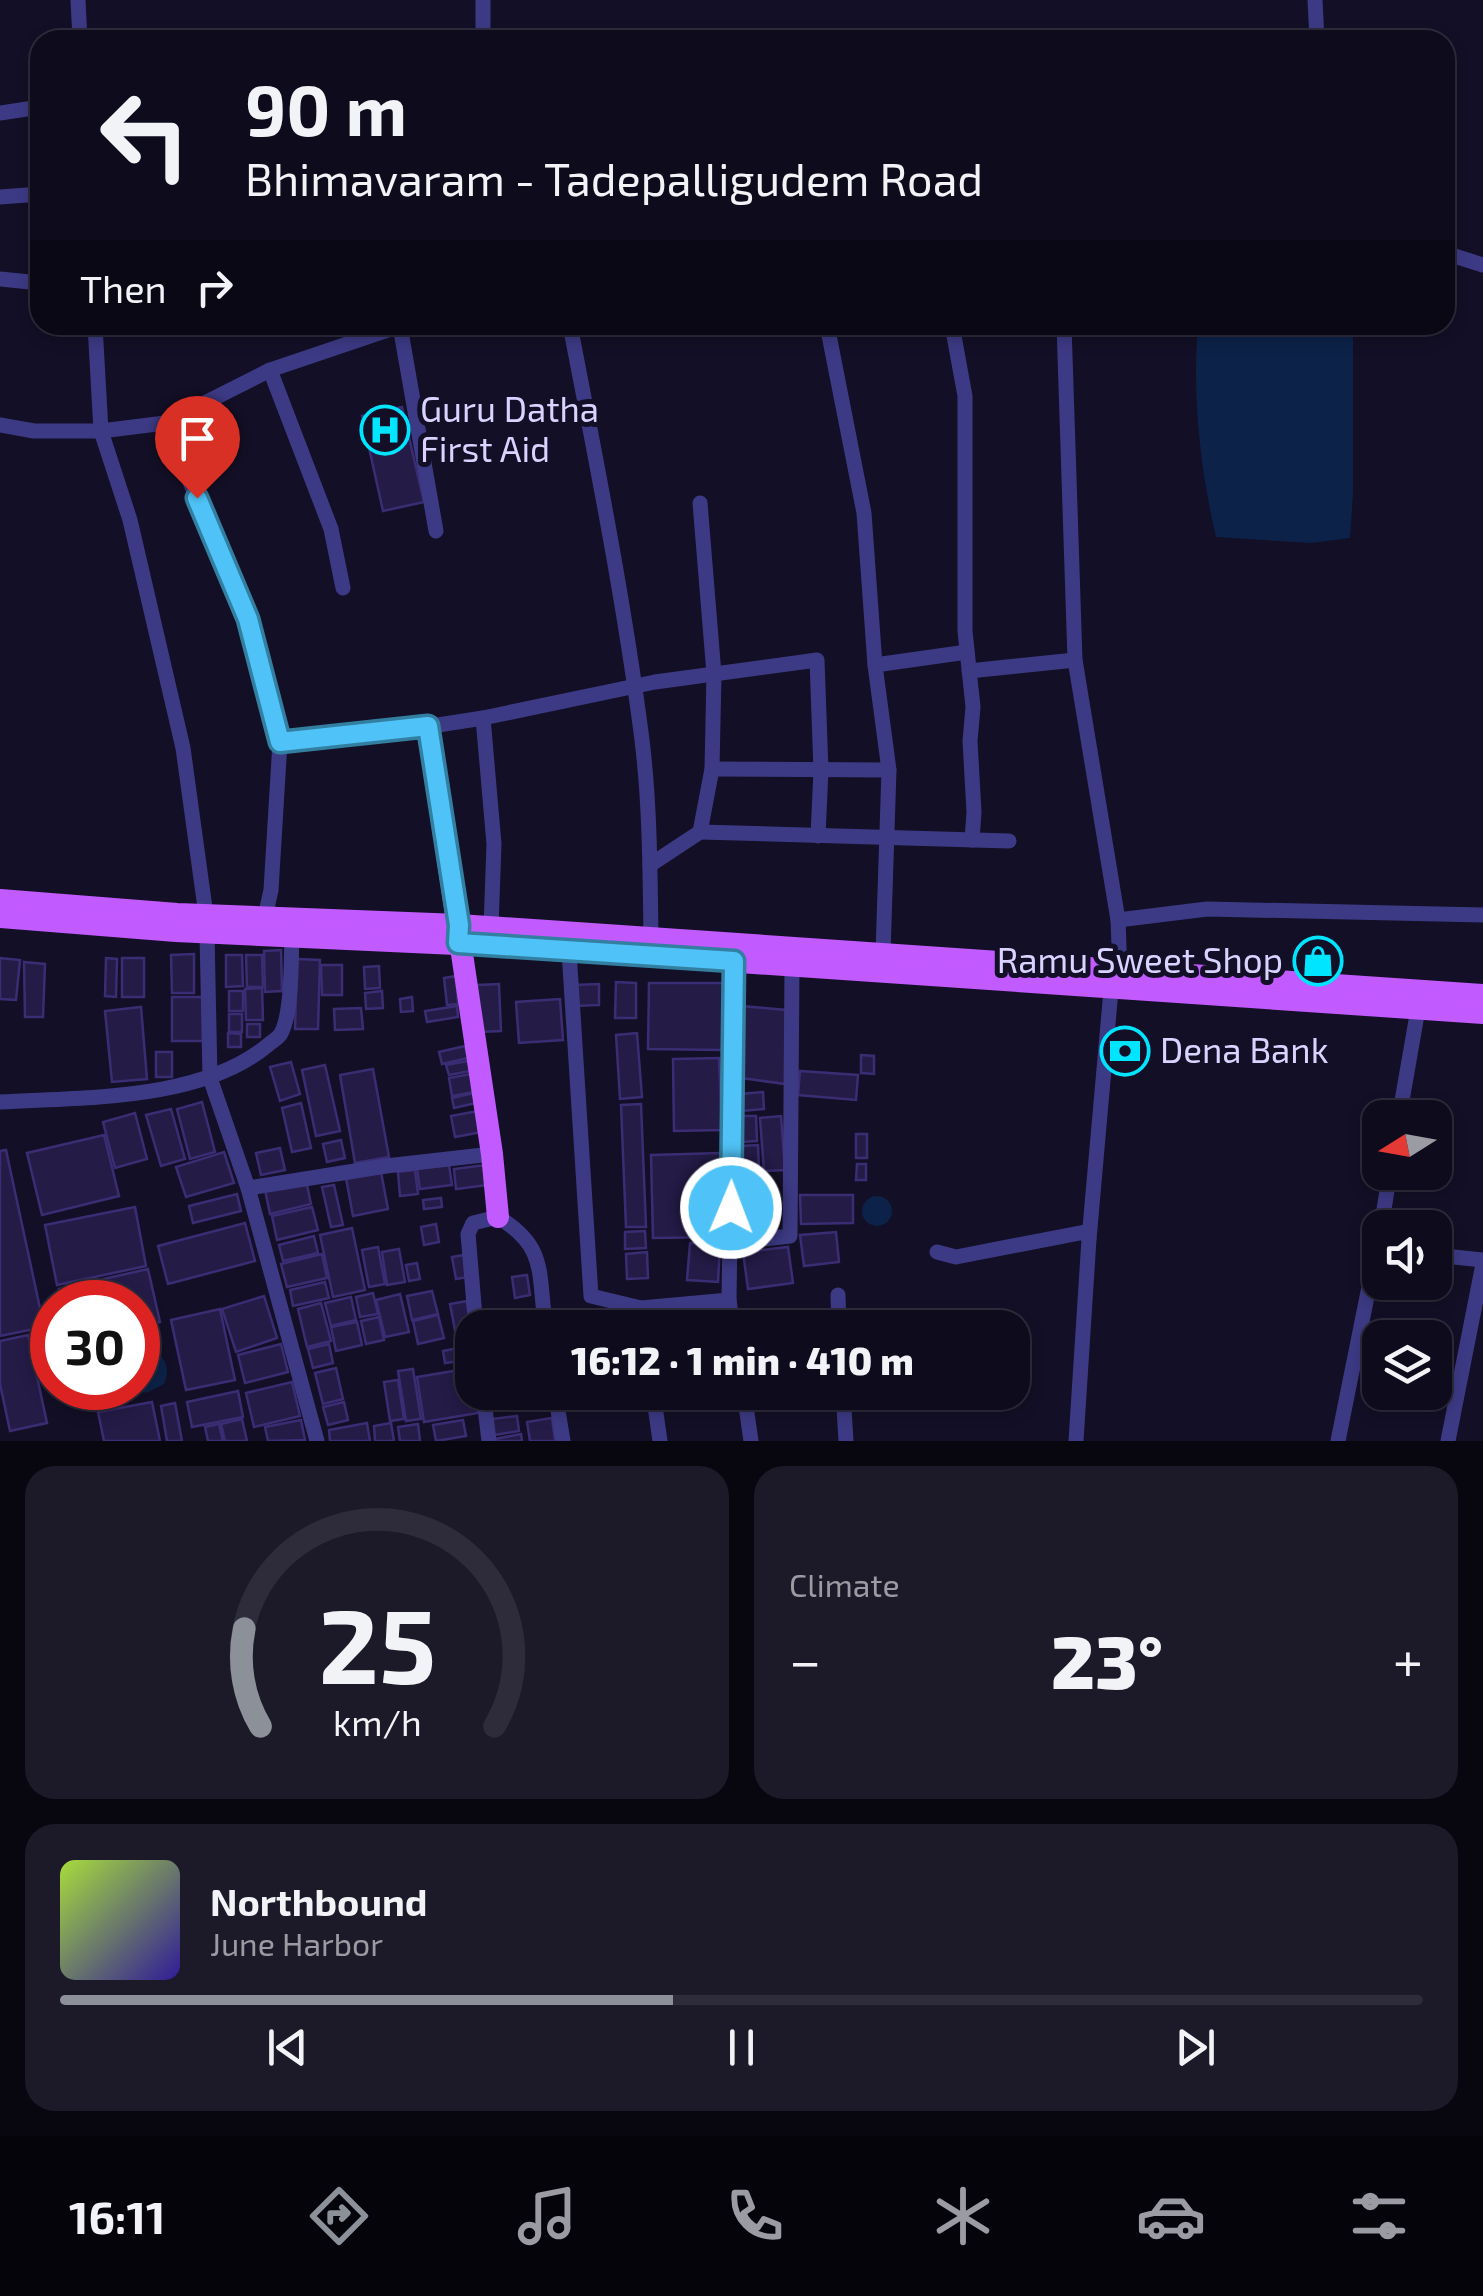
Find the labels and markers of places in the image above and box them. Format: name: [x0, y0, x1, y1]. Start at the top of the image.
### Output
place label: Guru Datha First Aid: [420, 387, 599, 469]
pin: [155, 396, 240, 499]
hospital icon: Guru Datha First Aid: [359, 404, 411, 456]
shop icon: Ramu Sweet Shop: [1292, 935, 1344, 987]
place label: Ramu Sweet Shop: [997, 938, 1283, 980]
bank icon: Dena Bank: [1099, 1025, 1151, 1077]
place label: Dena Bank: [1160, 1028, 1329, 1070]

